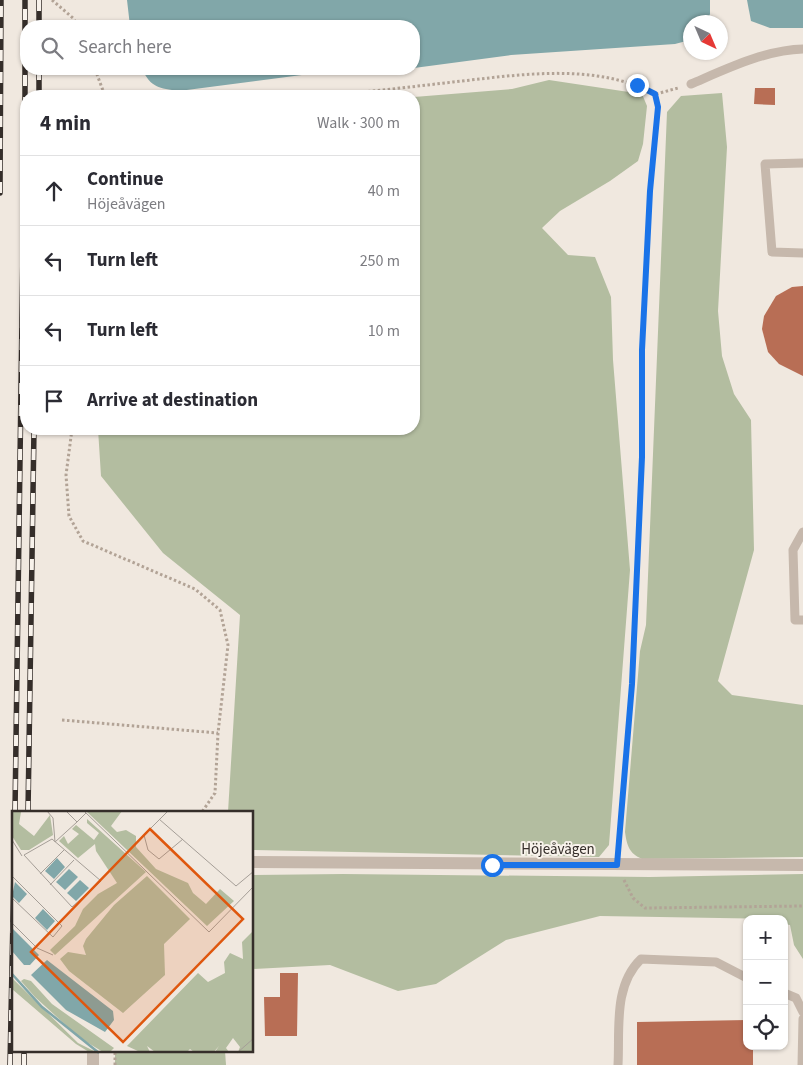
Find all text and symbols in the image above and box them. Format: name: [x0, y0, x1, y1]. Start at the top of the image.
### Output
north arrow: [683, 15, 728, 60]
search box: [20, 20, 420, 75]
icon: search: [38, 34, 66, 62]
text: Search here: [78, 34, 172, 61]
route end: [626, 74, 649, 97]
text: 4 min: [40, 108, 91, 138]
text: Walk · 300 m: [317, 112, 400, 134]
text: Continue: [87, 166, 164, 193]
icon: ahead: [40, 177, 68, 205]
text: 40 m: [368, 180, 400, 202]
text: Höjeåvägen: [87, 193, 166, 215]
icon: left: [40, 247, 68, 275]
text: Turn left: [87, 247, 158, 274]
text: 250 m: [360, 250, 400, 272]
icon: left: [40, 317, 68, 345]
text: Turn left: [87, 317, 158, 344]
text: 10 m: [368, 320, 400, 342]
icon: arrive: [40, 387, 68, 415]
text: Arrive at destination: [87, 387, 258, 414]
inset map: [12, 811, 254, 1052]
street label: Höjeåvägen: [521, 839, 595, 860]
route start: [481, 854, 504, 877]
map controls: [743, 915, 788, 1050]
button: +: [743, 915, 788, 960]
button: −: [743, 960, 788, 1005]
button: locate: [743, 1005, 788, 1050]

